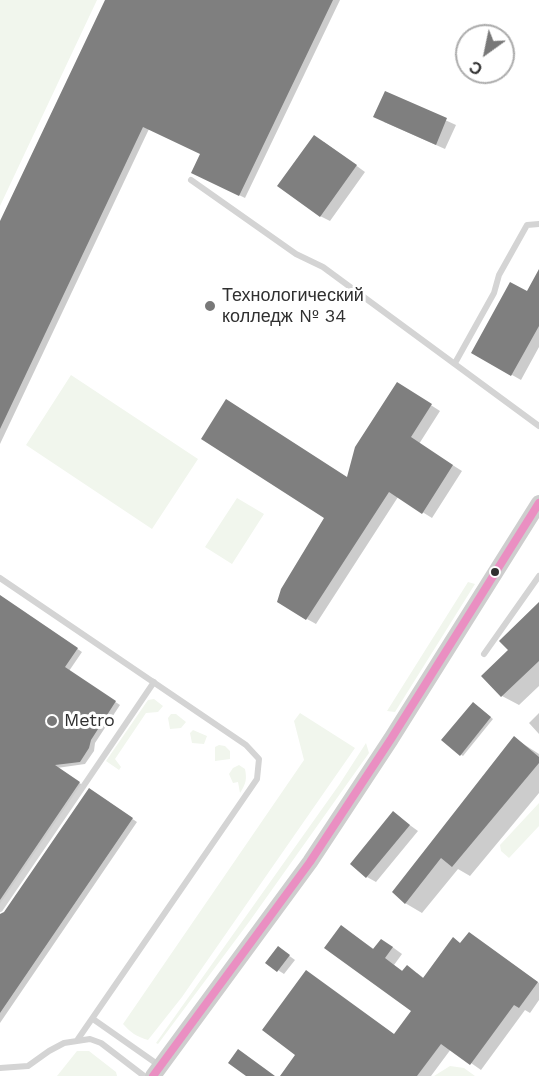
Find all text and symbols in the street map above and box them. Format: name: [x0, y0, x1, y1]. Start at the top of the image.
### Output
north arrow: [455, 24, 515, 84]
text: С: [466, 57, 486, 79]
place label: Технологический колледж № 34: [222, 285, 364, 328]
marker: Технологический колледж № 34: [203, 299, 217, 313]
unlabelled marker: [489, 566, 501, 578]
place label: Metro: [64, 710, 115, 732]
marker: Metro: [45, 714, 59, 728]

